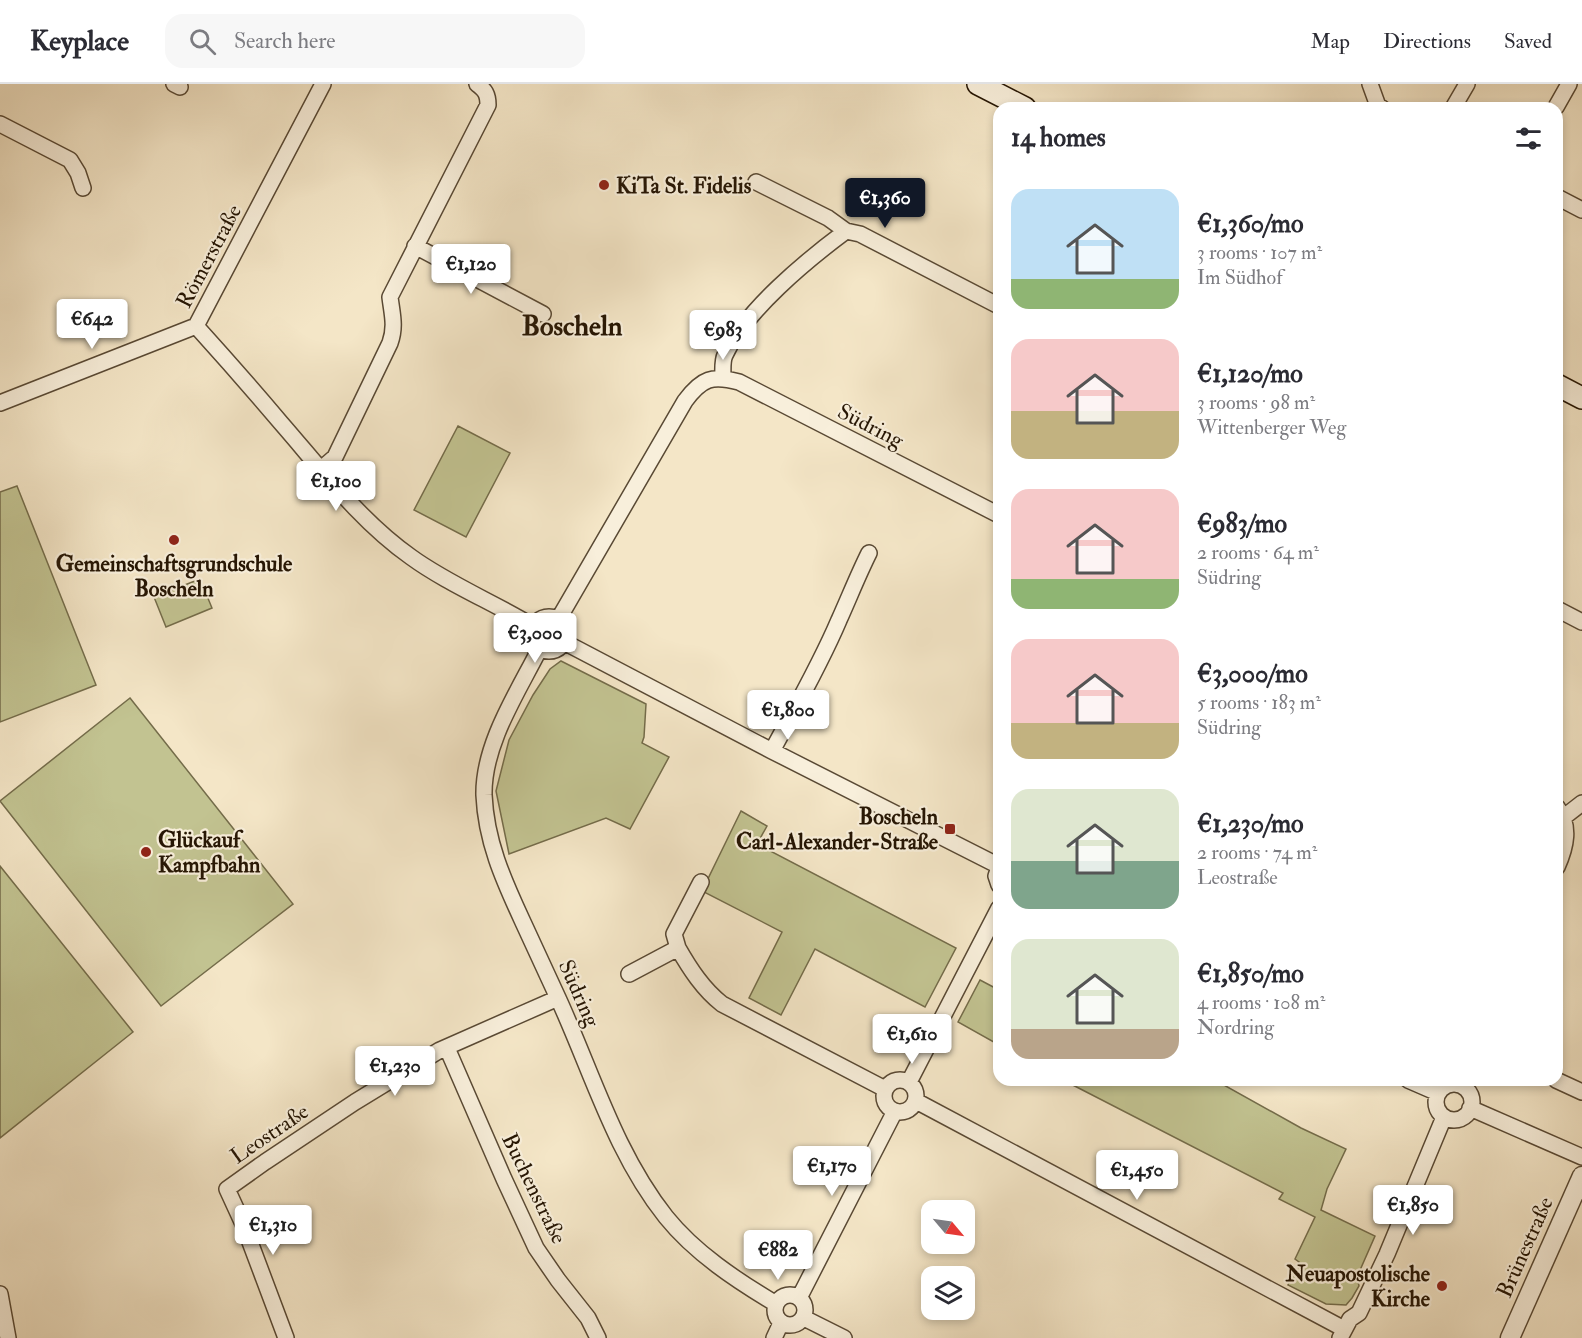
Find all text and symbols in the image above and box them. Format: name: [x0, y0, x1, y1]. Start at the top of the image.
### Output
search box: [165, 14, 585, 68]
text: Keyplace: [30, 24, 129, 59]
icon: search: [186, 25, 219, 58]
text: Search here: [234, 27, 336, 55]
text: Map: [1310, 28, 1350, 55]
text: Directions: [1383, 28, 1471, 55]
text: Saved: [1504, 28, 1552, 55]
text: 14 homes: [1011, 122, 1106, 154]
icon: filters: [1512, 122, 1545, 155]
place label: KiTa St. Fidelis: [616, 172, 752, 200]
marker: KiTa St. Fidelis: [597, 178, 611, 192]
pin: €1,360: [836, 178, 934, 229]
text: €1,360: [859, 185, 911, 210]
street label: Römerstraße: [170, 200, 248, 313]
text: €1,360/mo: [1197, 208, 1303, 240]
icon: home: [1059, 213, 1131, 285]
text: 3 rooms · 107 m²: [1197, 240, 1322, 265]
pin: €1,120: [422, 244, 520, 295]
text: €1,120: [445, 251, 497, 276]
text: Im Südhof: [1197, 265, 1283, 290]
pin: €642: [56, 299, 128, 350]
text: €642: [71, 306, 113, 331]
district label: Boscheln: [522, 309, 623, 344]
pin: €983: [687, 310, 759, 361]
text: €983: [703, 317, 743, 342]
text: €1,120/mo: [1197, 358, 1303, 390]
icon: home: [1059, 363, 1131, 435]
text: 3 rooms · 98 m²: [1197, 390, 1315, 415]
street label: Südring: [833, 397, 909, 455]
text: Wittenberger Weg: [1197, 415, 1346, 440]
pin: €1,100: [287, 461, 385, 512]
text: €1,100: [310, 468, 362, 493]
text: €983/mo: [1197, 508, 1287, 540]
icon: home: [1059, 513, 1131, 585]
marker: Gemeinschaftsgrundschule Boscheln: [167, 533, 181, 547]
text: 2 rooms · 64 m²: [1197, 540, 1319, 565]
place label: Gemeinschaftsgrundschule Boscheln: [56, 550, 293, 603]
text: Südring: [1197, 565, 1261, 590]
pin: €3,000: [486, 613, 584, 664]
text: €3,000: [508, 620, 562, 645]
text: €3,000/mo: [1197, 658, 1308, 690]
icon: home: [1059, 663, 1131, 735]
pin: €1,800: [739, 690, 837, 741]
text: 5 rooms · 183 m²: [1197, 690, 1321, 715]
text: €1,800: [761, 697, 815, 722]
text: Südring: [1197, 715, 1261, 740]
place label: Boscheln Carl-Alexander-Straße: [736, 803, 939, 856]
text: €1,230/mo: [1197, 808, 1304, 840]
icon: home: [1059, 813, 1131, 885]
marker: Boscheln Carl-Alexander-Straße: [943, 822, 957, 836]
place label: Glückauf Kampfbahn: [158, 826, 261, 880]
text: 2 rooms · 74 m²: [1197, 840, 1318, 865]
marker: Glückauf Kampfbahn: [139, 845, 153, 859]
text: Leostraße: [1197, 865, 1278, 890]
street label: Südring: [552, 955, 607, 1032]
text: €1,850/mo: [1197, 958, 1304, 990]
icon: home: [1059, 963, 1131, 1035]
text: 4 rooms · 108 m²: [1197, 990, 1325, 1015]
pin: €1,610: [863, 1014, 961, 1065]
text: Nordring: [1197, 1015, 1274, 1040]
text: €1,610: [887, 1021, 937, 1046]
pin: €1,230: [346, 1046, 444, 1097]
text: €1,230: [369, 1053, 421, 1078]
street label: Leostraße: [225, 1097, 314, 1170]
street label: Buchenstraße: [495, 1128, 573, 1248]
pin: €1,170: [783, 1146, 881, 1197]
pin: €1,450: [1088, 1150, 1186, 1201]
text: €1,170: [807, 1153, 857, 1178]
text: €1,450: [1110, 1157, 1164, 1182]
pin: €1,850: [1364, 1185, 1462, 1236]
text: €1,850: [1387, 1192, 1439, 1217]
street label: Brünestraße: [1490, 1193, 1560, 1302]
north arrow: [921, 1200, 975, 1254]
map controls: [921, 1200, 975, 1320]
pin: €1,310: [224, 1205, 322, 1256]
text: €1,310: [249, 1212, 297, 1237]
pin: €882: [742, 1230, 814, 1281]
text: €882: [758, 1237, 798, 1262]
place label: Neuapostolische Kirche: [1285, 1260, 1431, 1313]
button: layers: [921, 1266, 975, 1320]
marker: Neuapostolische Kirche: [1435, 1279, 1449, 1293]

